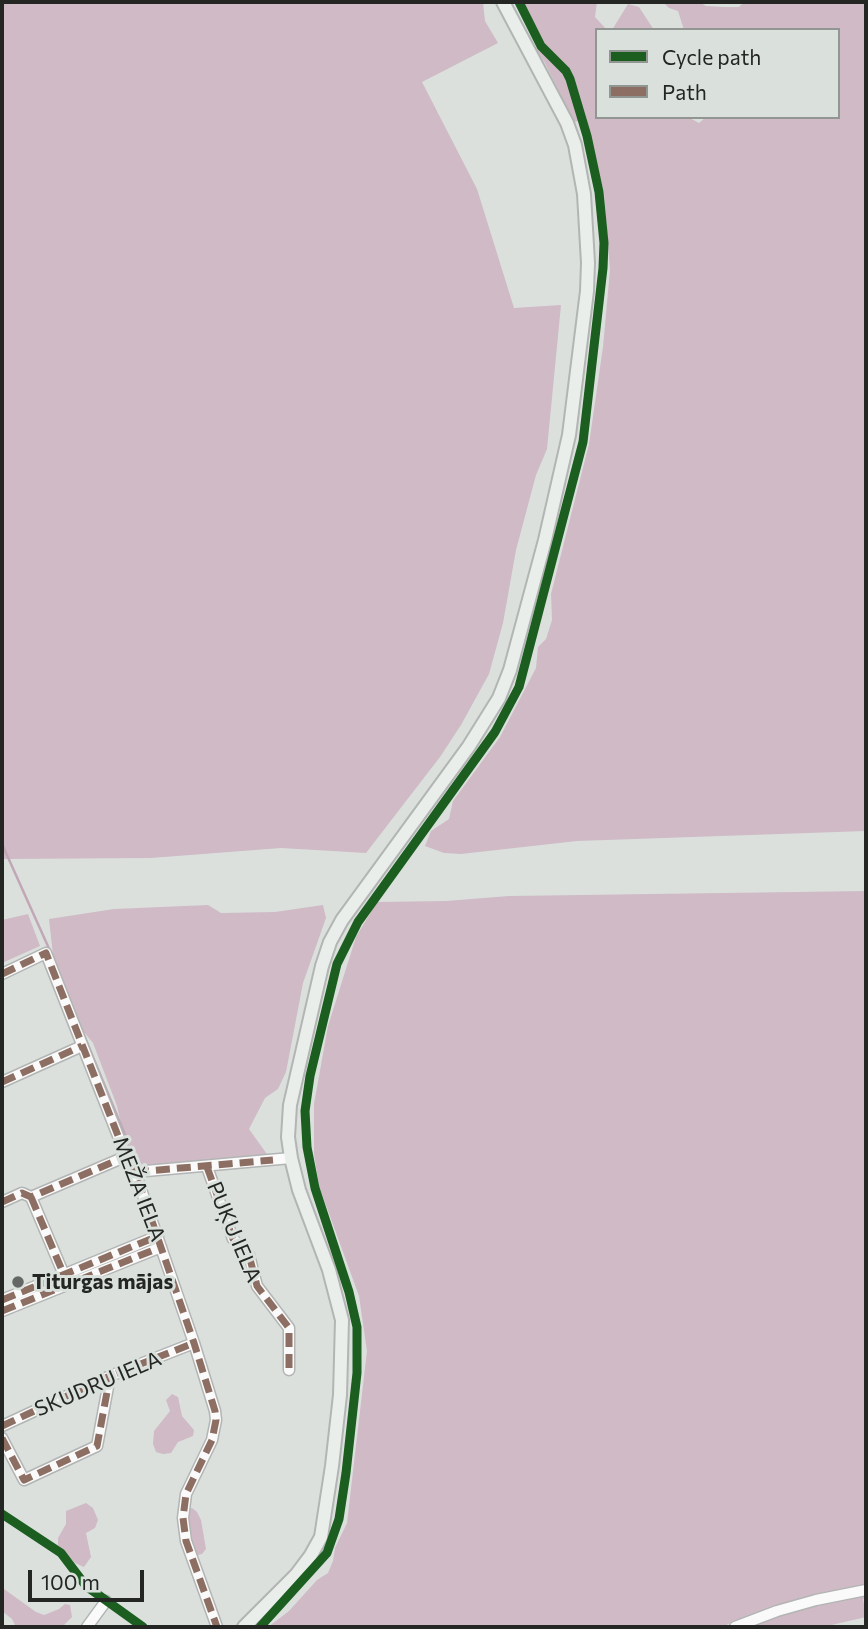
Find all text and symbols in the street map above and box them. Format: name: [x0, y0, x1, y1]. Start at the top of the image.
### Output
legend: [595, 28, 840, 119]
text: Cycle path: [662, 44, 761, 69]
text: Path: [662, 79, 707, 104]
street label: MEŽA IELA: [108, 1133, 170, 1245]
street label: PUĶU IELA: [202, 1178, 266, 1286]
place label: Titurgas mājas: [32, 1269, 173, 1295]
marker: Titurgas mājas: [10, 1274, 26, 1290]
street label: SKUDRU IELA: [31, 1346, 165, 1422]
scale bar: [32, 1556, 147, 1600]
text: 100 m: [41, 1569, 100, 1594]

